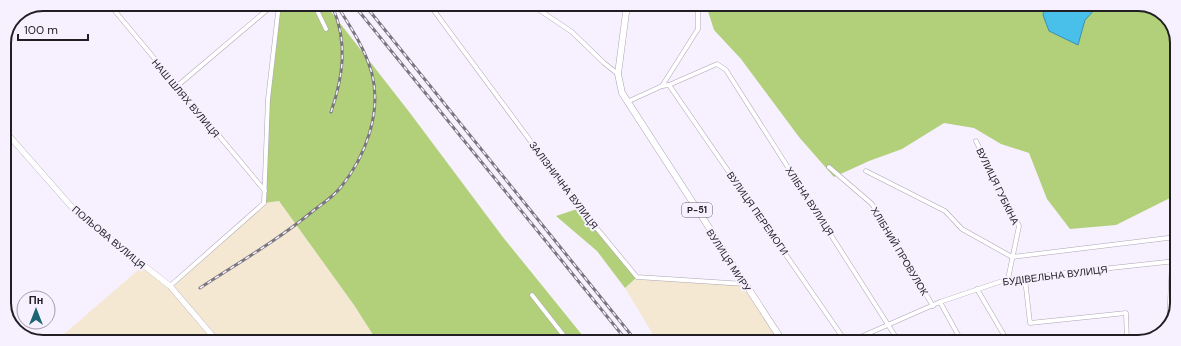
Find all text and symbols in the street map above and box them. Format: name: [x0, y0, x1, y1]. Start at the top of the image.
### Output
scale bar: [18, 16, 88, 42]
text: 100 m: [24, 22, 58, 38]
street label: НАШ ШЛЯХ ВУЛИЦЯ: [149, 56, 222, 140]
street label: ЗАЛІЗНИЧНА ВУЛИЦЯ: [526, 139, 601, 232]
street label: ВУЛИЦЯ ГУБКІНА: [973, 146, 1022, 227]
street label: ХЛІБНА ВУЛИЦЯ: [782, 164, 837, 238]
street label: ВУЛИЦЯ ПЕРЕМОГИ: [724, 169, 791, 258]
street label: ПОЛЬОВА ВУЛИЦЯ: [69, 203, 148, 272]
road number: Р-51: [682, 203, 712, 217]
street label: ХЛІБНИЙ ПРОВУЛОК: [868, 205, 931, 298]
street label: ВУЛИЦЯ МИРУ: [704, 227, 754, 294]
street label: БУДІВЕЛЬНА ВУЛИЦЯ: [1002, 263, 1108, 288]
north arrow: [16, 290, 56, 330]
text: Пн: [29, 293, 43, 307]

